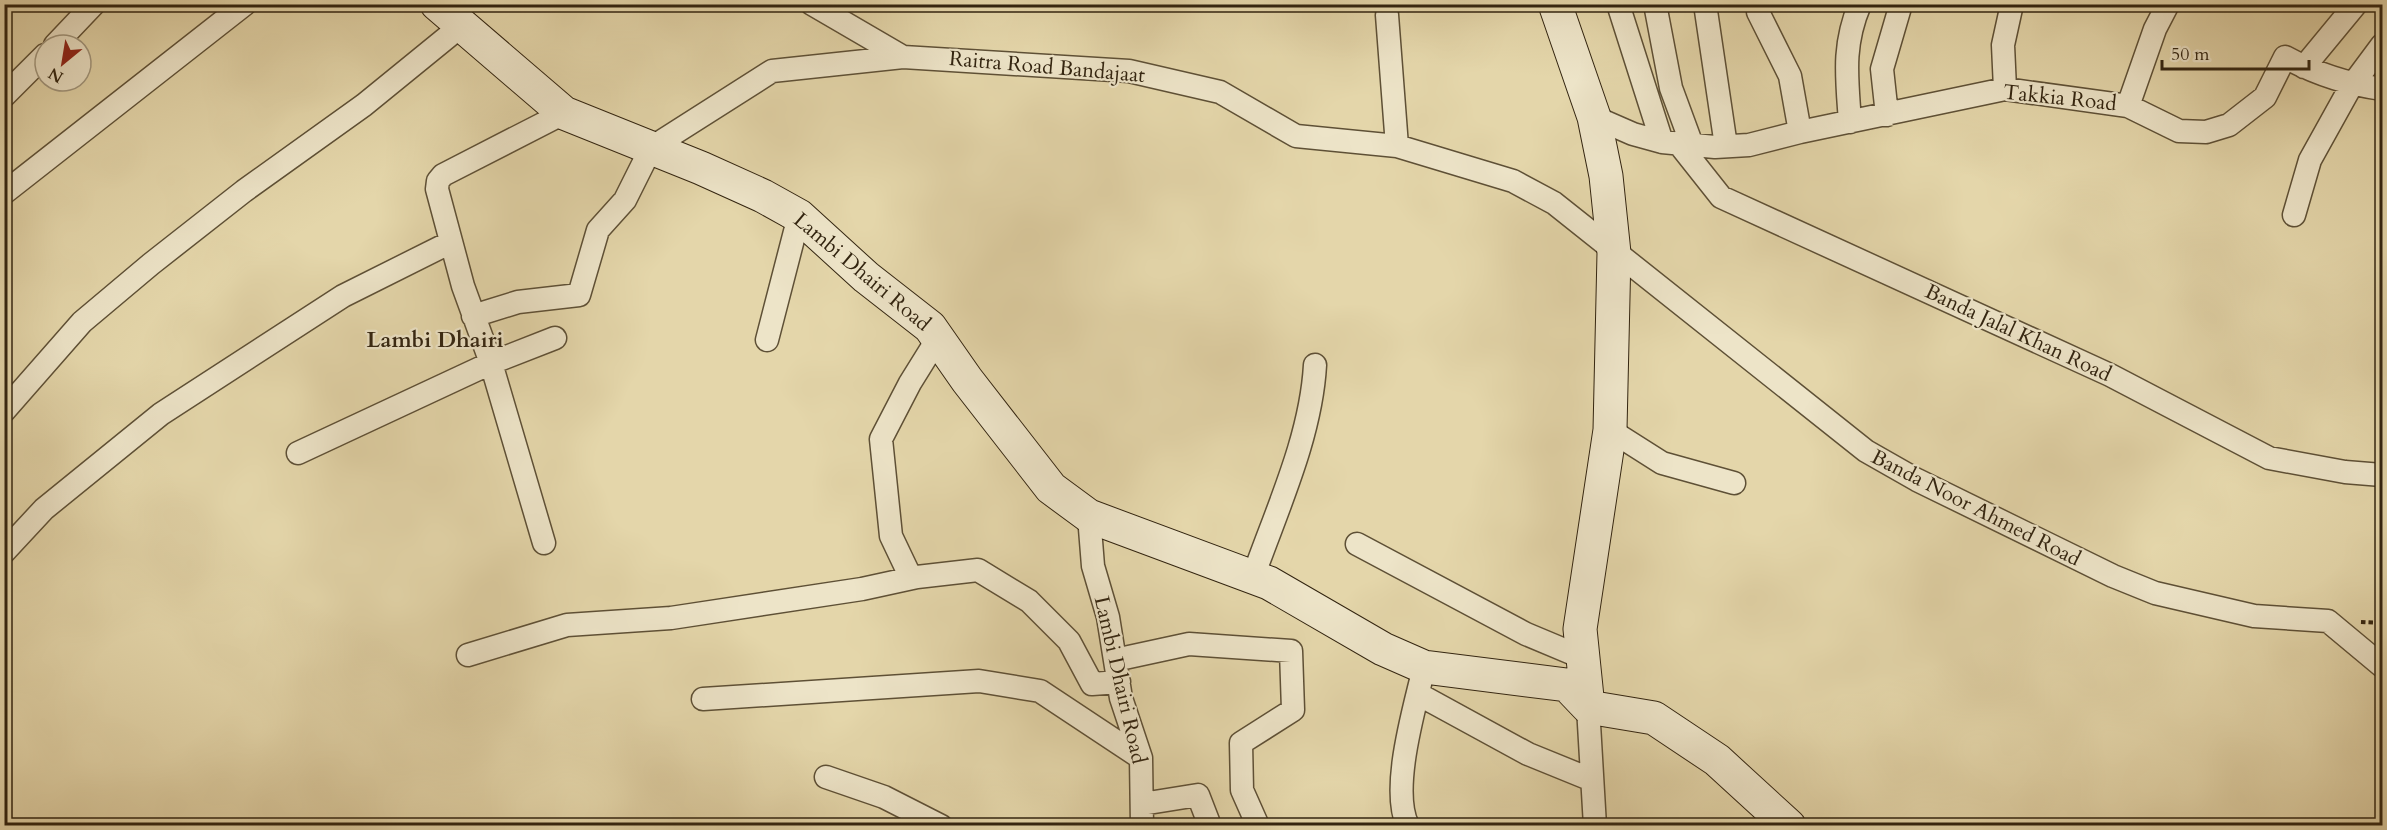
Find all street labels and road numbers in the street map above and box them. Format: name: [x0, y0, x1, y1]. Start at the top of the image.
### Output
street label: Raitra Road Bandajaat: [948, 44, 1147, 90]
street label: Takkia Road: [2002, 78, 2118, 118]
street label: Lambi Dhairi Road: [787, 206, 937, 338]
street label: Banda Jalal Khan Road: [1920, 277, 2116, 389]
street label: Banda Noor Ahmed Road: [1866, 442, 2086, 574]
street label: Lambi Dhairi Road: [1087, 593, 1153, 767]

